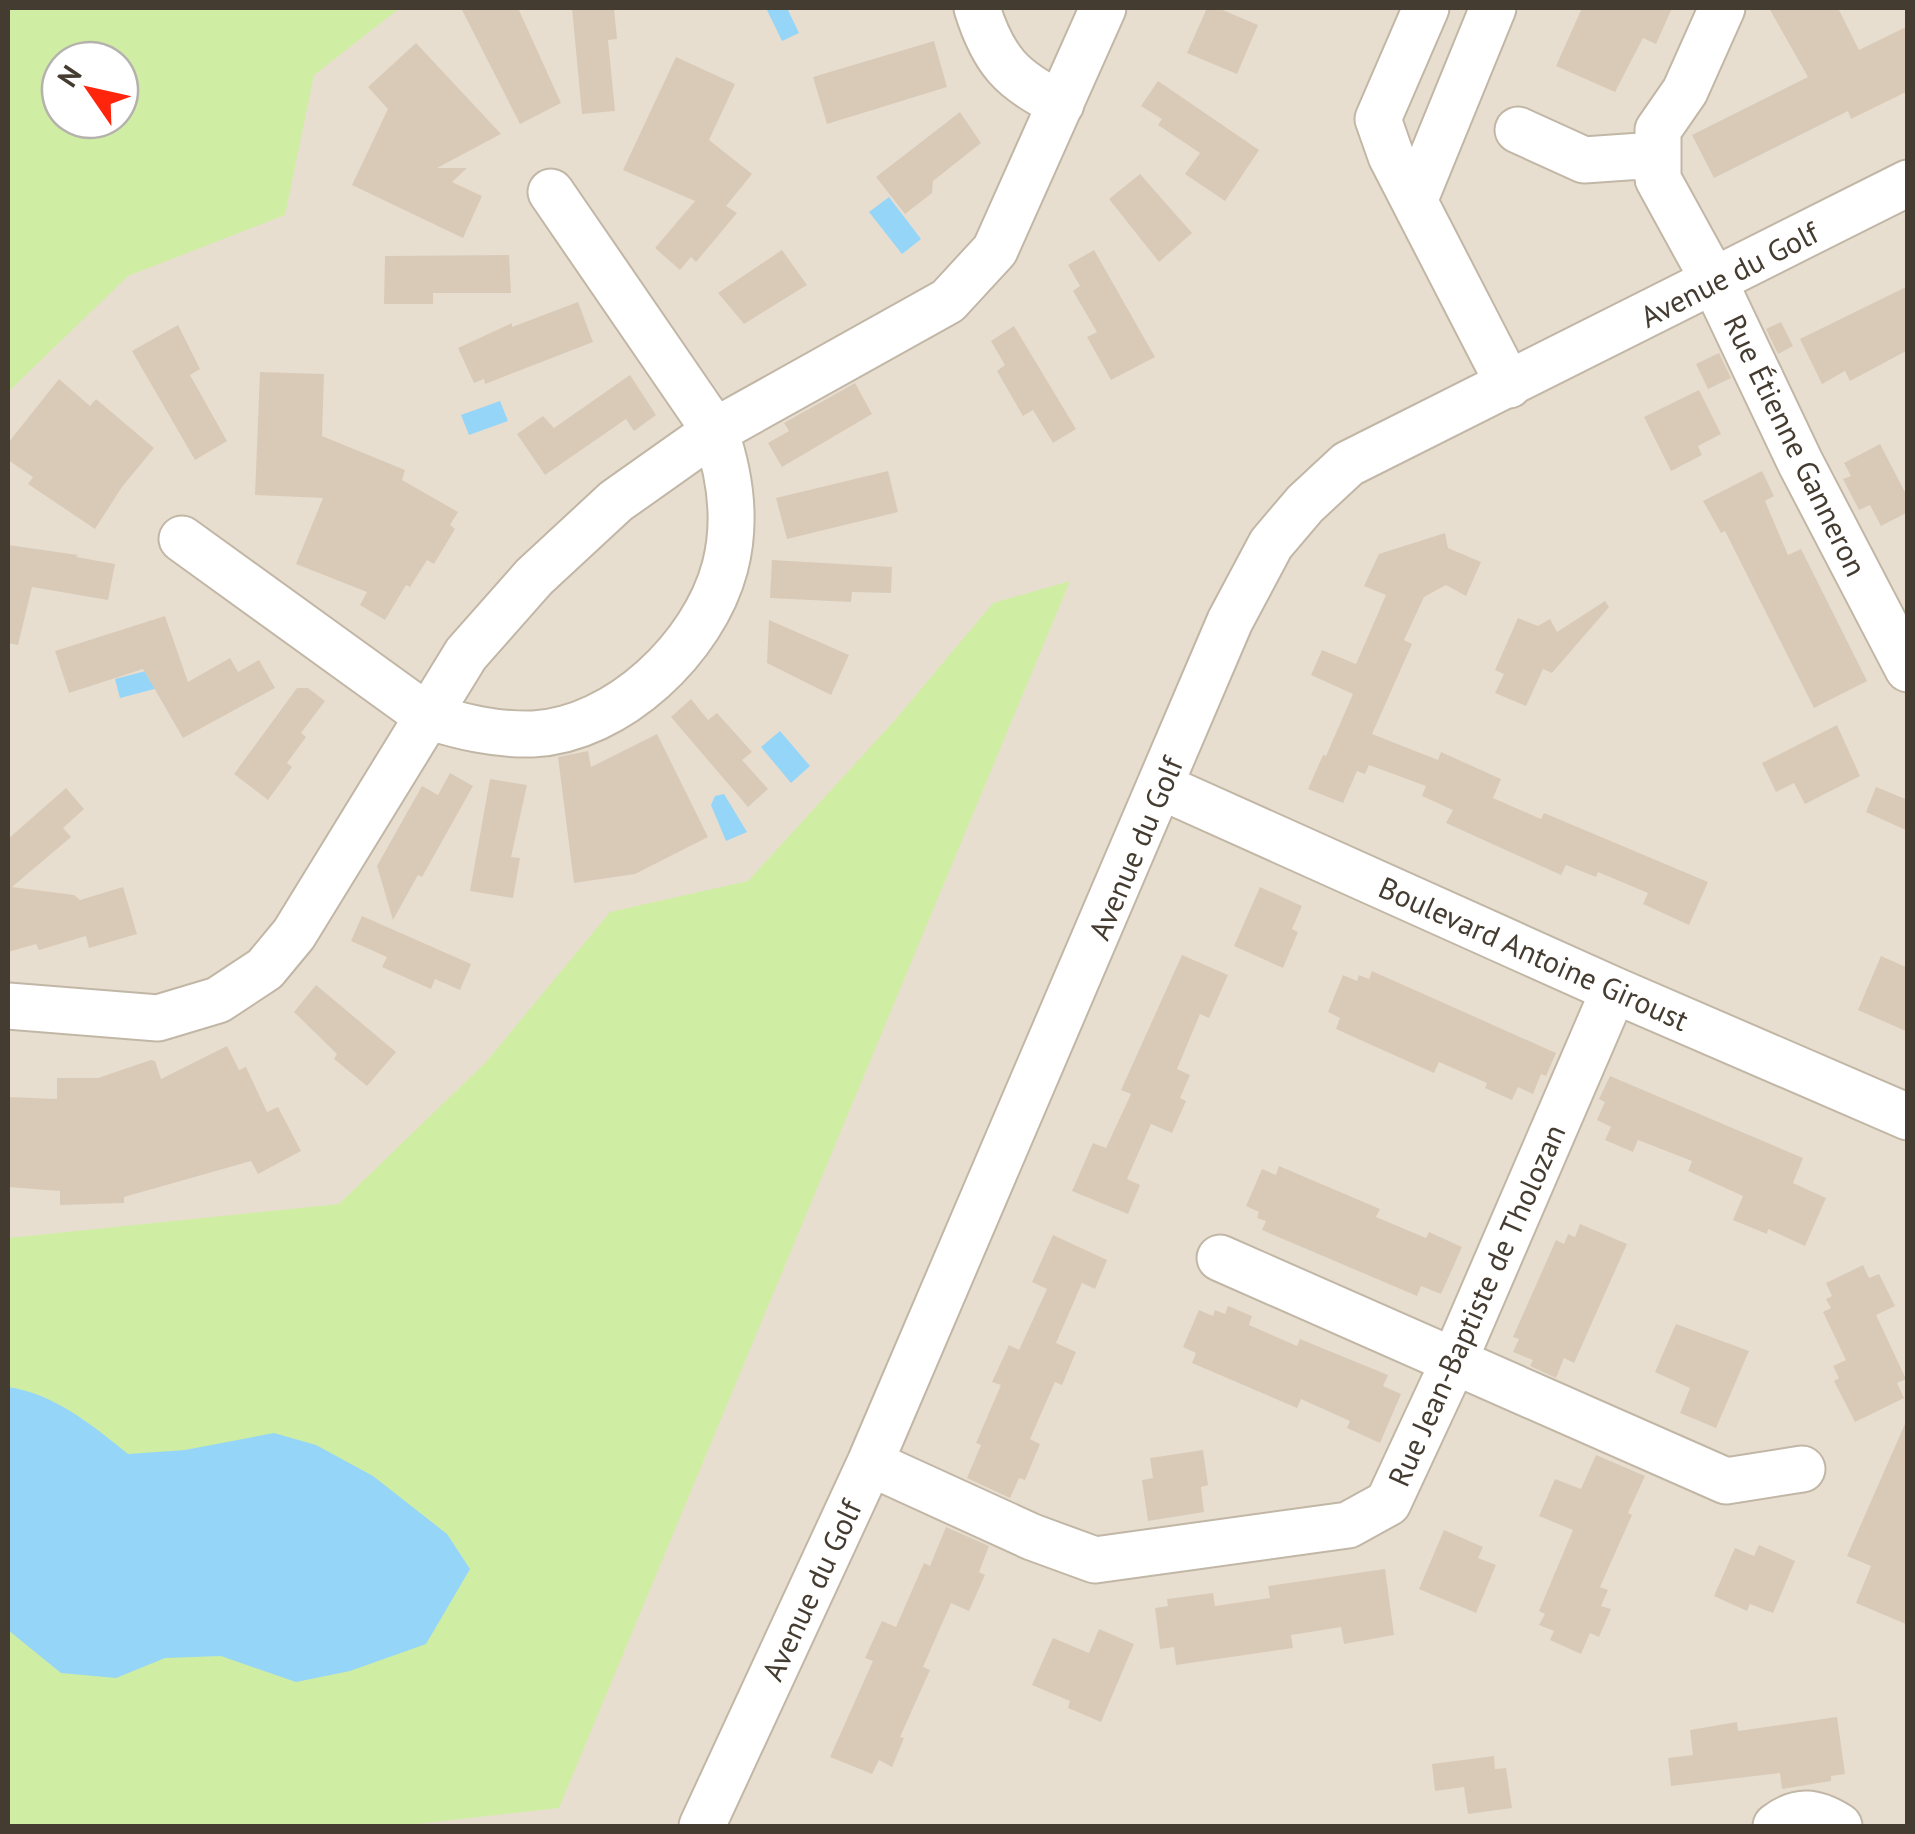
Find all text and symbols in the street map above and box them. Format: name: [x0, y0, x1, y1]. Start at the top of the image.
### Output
north arrow: [40, 40, 140, 140]
text: N: [48, 58, 89, 94]
street label: Avenue du Golf: [1633, 212, 1826, 336]
street label: Rue Étienne Ganneron: [1716, 308, 1876, 582]
street label: Avenue du Golf: [1079, 749, 1192, 945]
street label: Boulevard Antoine Giroust: [1373, 867, 1695, 1039]
street label: Rue Jean-Baptiste de Tholozan: [1378, 1118, 1574, 1492]
street label: Avenue du Golf: [752, 1492, 870, 1687]

